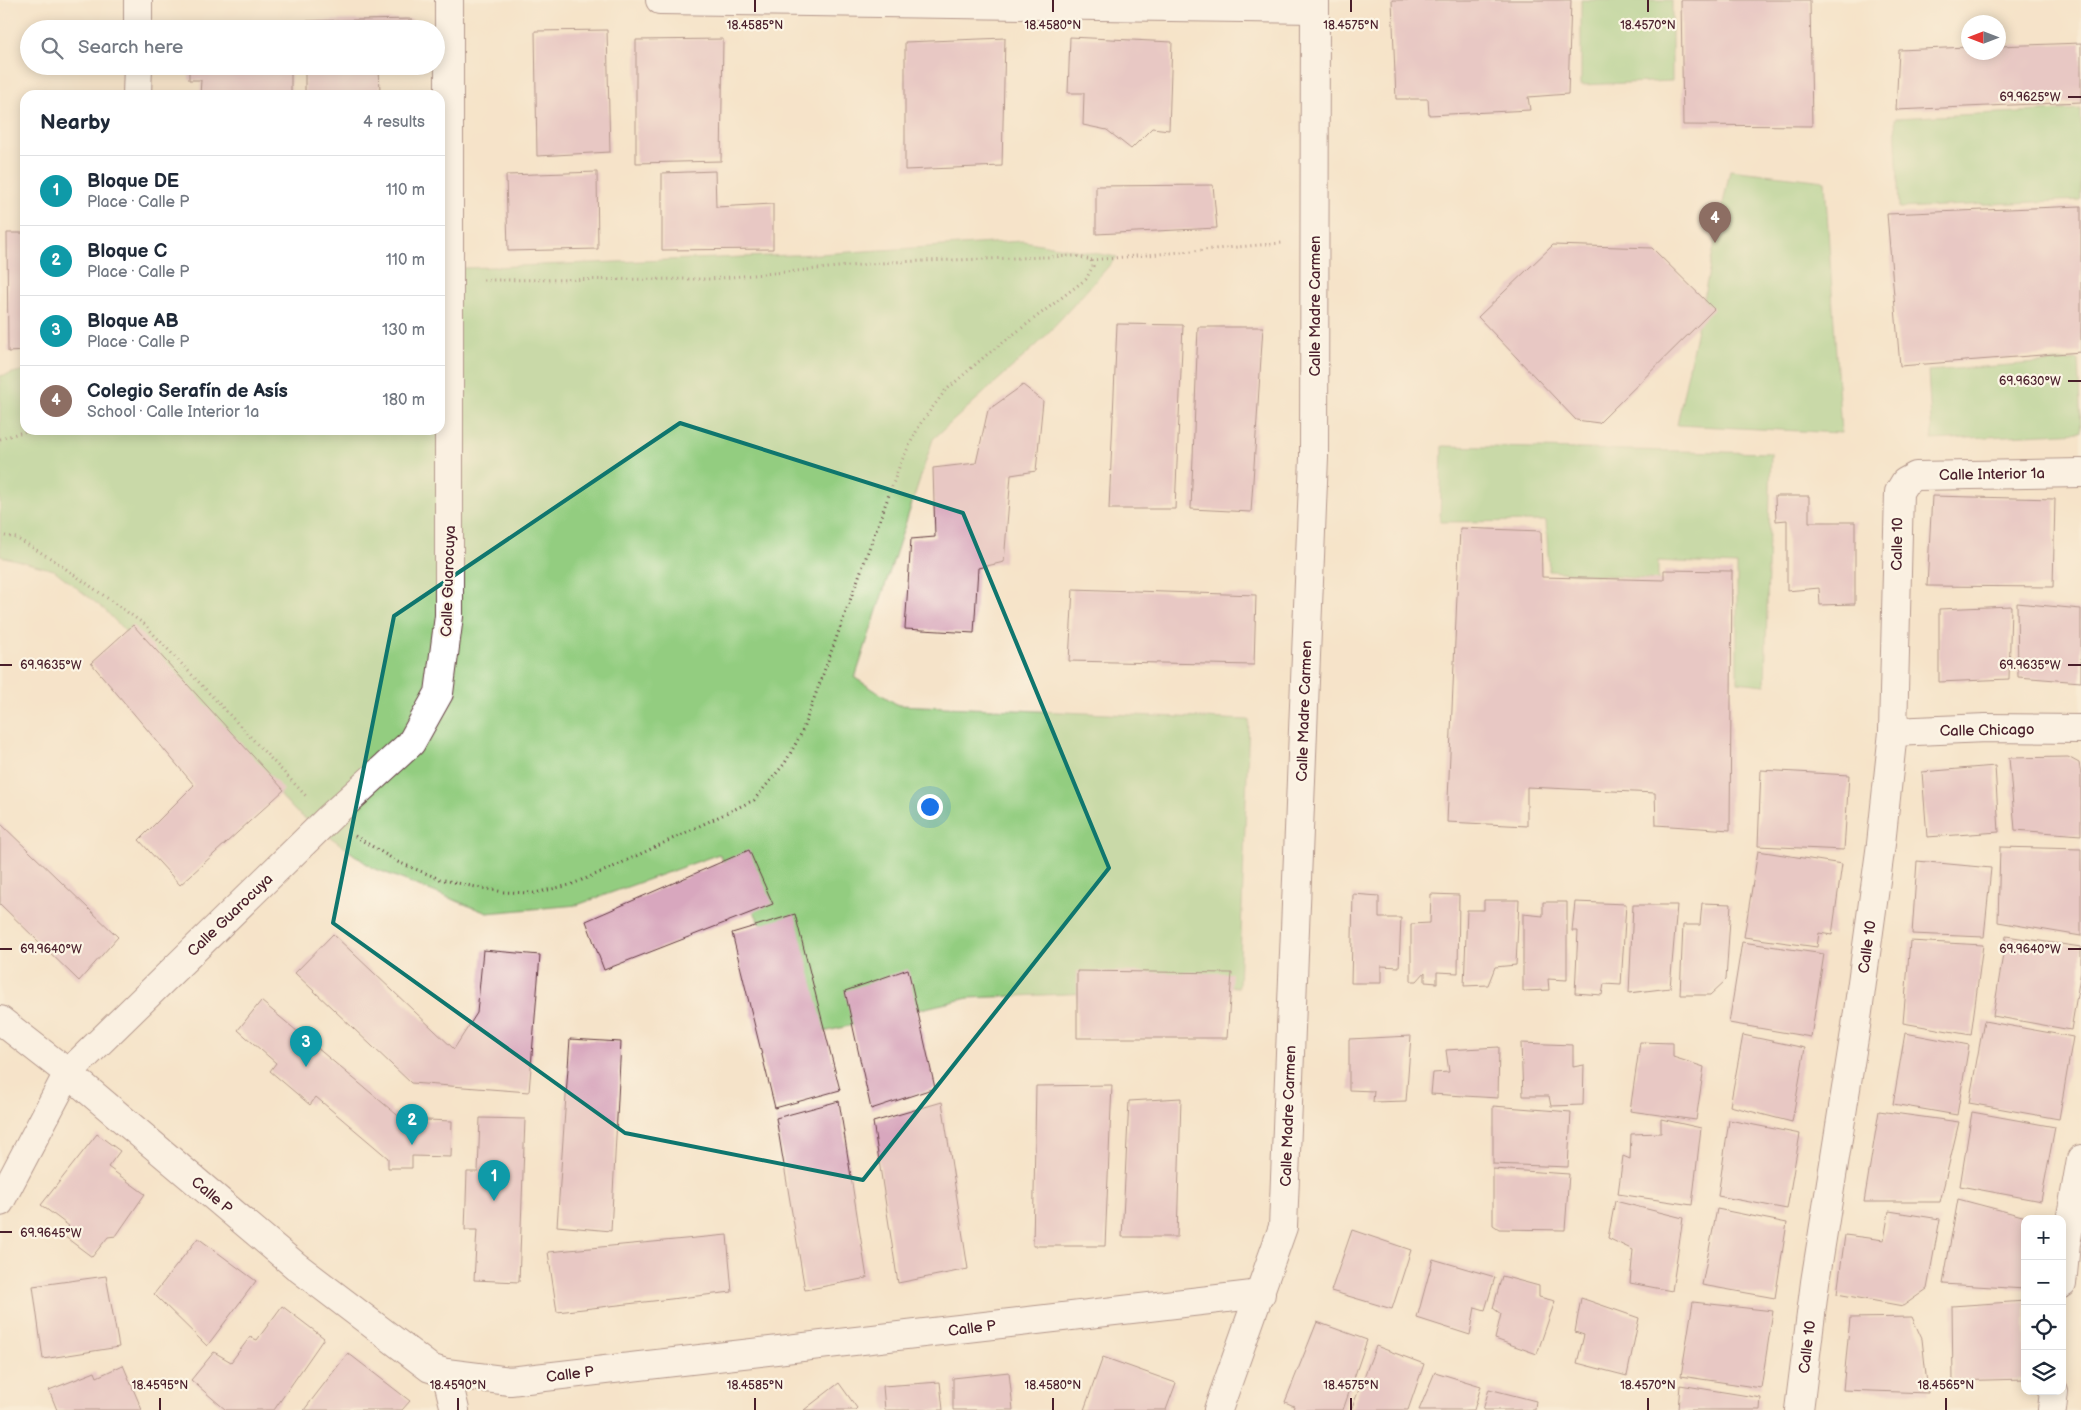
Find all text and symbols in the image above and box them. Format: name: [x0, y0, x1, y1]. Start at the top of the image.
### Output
north arrow: [1961, 15, 2006, 60]
text: 18.4585°N: [727, 18, 783, 33]
text: 18.4580°N: [1025, 18, 1081, 33]
text: 18.4575°N: [1323, 18, 1379, 33]
text: 18.4570°N: [1620, 18, 1676, 33]
search box: [20, 20, 445, 75]
icon: search: [38, 34, 66, 62]
text: Search here: [78, 36, 183, 59]
text: 69.9625°W: [1999, 90, 2061, 105]
text: Nearby: [40, 110, 110, 135]
text: 4 results: [363, 113, 425, 132]
text: Bloque DE: [87, 170, 179, 193]
text: 1: [53, 181, 59, 200]
text: 110 m: [386, 181, 425, 200]
text: Place · Calle P: [87, 193, 189, 212]
pin: 4: [1699, 202, 1731, 243]
street label: Calle Madre Carmen: [1306, 235, 1325, 377]
text: Bloque C: [87, 240, 167, 263]
text: 2: [51, 251, 61, 270]
text: 110 m: [386, 251, 425, 270]
text: Place · Calle P: [87, 263, 189, 282]
text: Bloque AB: [87, 310, 179, 333]
text: 3: [51, 321, 61, 340]
text: 130 m: [382, 321, 425, 340]
text: Place · Calle P: [87, 333, 189, 352]
text: 69.9630°W: [1999, 374, 2061, 389]
text: Colegio Serafín de Asís: [87, 380, 288, 403]
text: 4: [51, 391, 61, 410]
text: 180 m: [383, 391, 425, 410]
text: School · Calle Interior 1a: [87, 403, 259, 422]
street label: Calle Interior 1a: [1939, 464, 2045, 485]
street label: Calle 10: [1888, 517, 1907, 571]
street label: Calle Guarocuya: [437, 525, 460, 637]
street label: Calle Madre Carmen: [1293, 640, 1316, 782]
text: 69.9635°W: [20, 658, 82, 673]
text: 69.9635°W: [1999, 658, 2061, 673]
street label: Calle Chicago: [1939, 720, 2035, 741]
your location: [917, 794, 943, 820]
street label: Calle Guarocuya: [184, 870, 277, 961]
street label: Calle 10: [1854, 919, 1881, 975]
text: 69.9640°W: [20, 942, 82, 957]
text: 69.9640°W: [1999, 942, 2061, 957]
pin: 3: [290, 1026, 322, 1067]
street label: Calle Madre Carmen: [1277, 1045, 1300, 1187]
pin: 2: [396, 1104, 428, 1145]
pin: 1: [478, 1160, 510, 1201]
street label: Calle P: [187, 1173, 237, 1218]
map controls: [2021, 1215, 2066, 1395]
button: +: [2021, 1215, 2066, 1260]
text: 69.9645°W: [20, 1226, 82, 1241]
button: −: [2021, 1260, 2066, 1305]
button: locate: [2021, 1305, 2066, 1350]
street label: Calle P: [947, 1316, 998, 1341]
street label: Calle 10: [1795, 1319, 1820, 1375]
button: layers: [2021, 1350, 2066, 1395]
street label: Calle P: [545, 1362, 596, 1387]
text: 18.4595°N: [132, 1378, 188, 1393]
text: 18.4590°N: [430, 1378, 486, 1393]
text: 18.4585°N: [727, 1378, 783, 1393]
text: 18.4580°N: [1025, 1378, 1081, 1393]
text: 18.4575°N: [1323, 1378, 1379, 1393]
text: 18.4570°N: [1620, 1378, 1676, 1393]
text: 18.4565°N: [1918, 1378, 1974, 1393]

